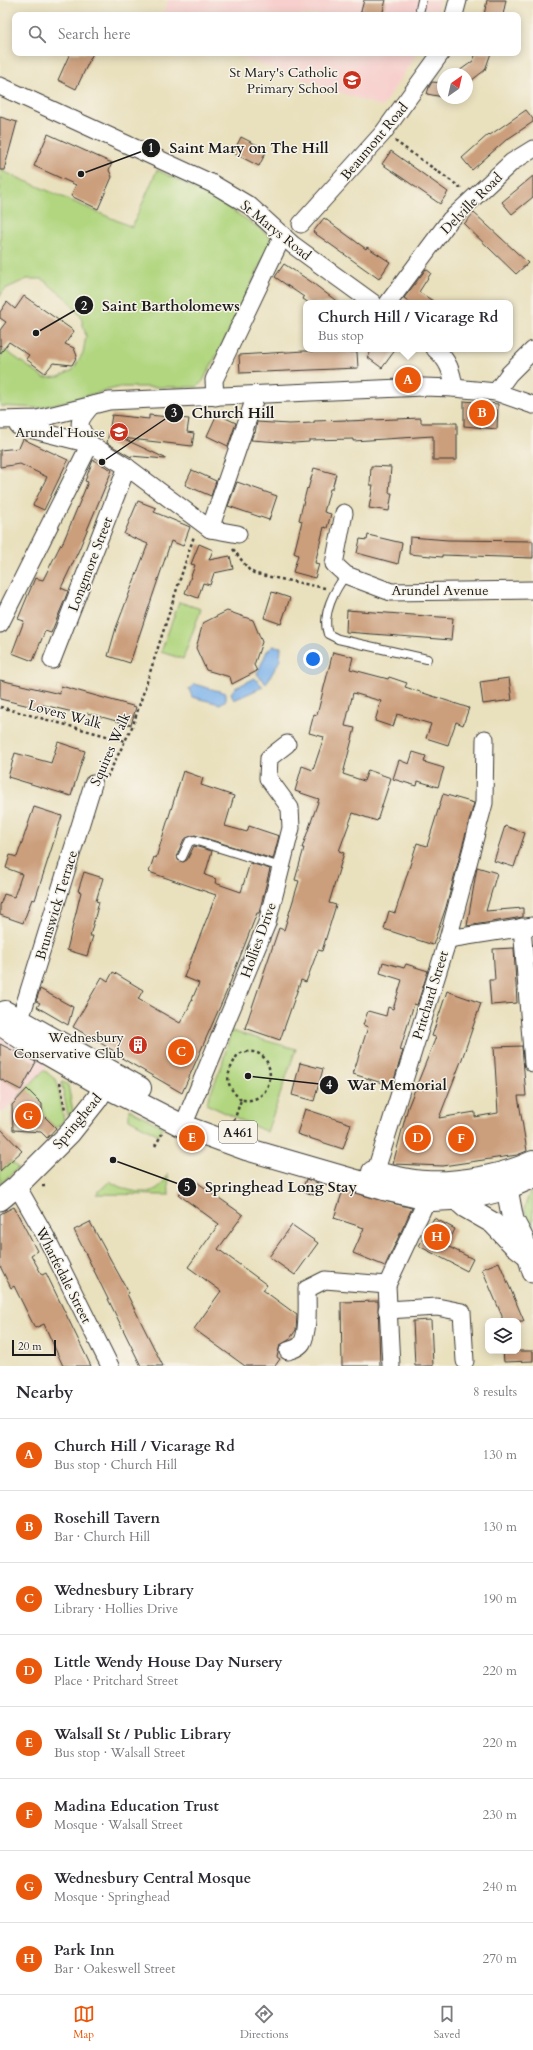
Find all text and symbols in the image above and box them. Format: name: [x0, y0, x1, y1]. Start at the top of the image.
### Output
search box: [12, 12, 521, 56]
icon: search: [26, 23, 48, 45]
text: Search here: [58, 24, 131, 44]
place label: St Mary's Catholic Primary School: [229, 63, 338, 98]
north arrow: [437, 68, 473, 104]
school or university icon: St Mary's Catholic Primary School: [341, 69, 363, 91]
street label: Beaumont Road: [336, 98, 413, 184]
callout: Saint Mary on The Hill: [141, 134, 337, 161]
text: Saint Mary on The Hill: [169, 138, 329, 158]
text: 1: [148, 140, 154, 156]
street label: Delville Road: [436, 168, 507, 238]
street label: St Marys Road: [236, 196, 316, 265]
callout: Saint Bartholomews: [74, 292, 248, 319]
text: Saint Bartholomews: [102, 296, 240, 316]
text: 2: [81, 298, 87, 314]
popup: [303, 300, 513, 352]
text: Church Hill / Vicarage Rd: [318, 307, 498, 327]
text: Bus stop: [318, 327, 364, 345]
pin: A: [395, 365, 421, 395]
pin: B: [469, 398, 495, 428]
callout: Church Hill: [164, 399, 283, 426]
text: Church Hill: [192, 403, 275, 423]
text: 3: [171, 405, 177, 421]
school or university icon: Arundel House: [108, 421, 130, 443]
place label: Arundel House: [15, 423, 105, 442]
street label: Longmore Street: [64, 513, 117, 614]
street label: Arundel Avenue: [391, 581, 489, 600]
your location: [303, 649, 323, 669]
street label: Lovers Walk: [26, 696, 104, 734]
street label: Squires Walk: [86, 709, 135, 789]
street label: Brunswick Terrace: [31, 848, 82, 962]
street label: Hollies Drive: [236, 900, 281, 981]
street label: Pritchard Street: [408, 948, 453, 1042]
place label: Wednesbury Conservative Club: [13, 1028, 125, 1063]
building icon: Wednesbury Conservative Club: [127, 1034, 149, 1056]
pin: C: [168, 1037, 194, 1067]
callout: War Memorial: [319, 1071, 455, 1098]
text: War Memorial: [346, 1075, 448, 1095]
text: 4: [326, 1077, 332, 1093]
street label: Springhead: [49, 1089, 106, 1153]
pin: G: [15, 1101, 41, 1131]
road number: A461: [219, 1121, 257, 1143]
pin: E: [179, 1123, 205, 1153]
pin: D: [405, 1123, 431, 1153]
pin: F: [448, 1124, 474, 1154]
callout: Springhead Long Stay: [177, 1173, 365, 1200]
text: Springhead Long Stay: [205, 1177, 358, 1197]
text: 5: [184, 1179, 190, 1195]
pin: H: [424, 1222, 450, 1252]
street label: Wharfedale Street: [31, 1223, 96, 1327]
map controls: [485, 1318, 521, 1354]
button: layers: [485, 1318, 521, 1354]
scale bar: [12, 1338, 56, 1357]
text: 20 m: [18, 1339, 42, 1354]
text: Nearby: [16, 1381, 73, 1404]
text: 8 results: [473, 1383, 517, 1401]
text: Church Hill / Vicarage Rd: [54, 1436, 235, 1456]
text: A: [24, 1446, 34, 1464]
text: 130 m: [483, 1446, 517, 1464]
text: Bus stop · Church Hill: [54, 1456, 177, 1474]
text: Rosehill Tavern: [54, 1508, 160, 1528]
text: B: [24, 1518, 34, 1536]
text: 130 m: [483, 1518, 517, 1536]
text: Bar · Church Hill: [54, 1528, 150, 1546]
text: Wednesbury Library: [54, 1580, 194, 1600]
text: C: [24, 1590, 34, 1608]
text: 190 m: [483, 1590, 517, 1608]
text: Library · Hollies Drive: [54, 1600, 178, 1618]
text: Little Wendy House Day Nursery: [54, 1652, 283, 1672]
text: D: [23, 1662, 35, 1680]
text: 220 m: [483, 1662, 517, 1680]
text: Place · Pritchard Street: [54, 1672, 178, 1690]
text: Walsall St / Public Library: [54, 1724, 231, 1744]
text: E: [25, 1734, 33, 1752]
text: 220 m: [483, 1734, 517, 1752]
text: Bus stop · Walsall Street: [54, 1744, 185, 1762]
text: Madina Education Trust: [54, 1796, 219, 1816]
text: F: [25, 1806, 33, 1824]
text: 230 m: [483, 1806, 517, 1824]
text: Mosque · Walsall Street: [54, 1816, 183, 1834]
text: Wednesbury Central Mosque: [54, 1868, 251, 1888]
text: G: [24, 1878, 34, 1896]
text: 240 m: [483, 1878, 517, 1896]
text: Mosque · Springhead: [54, 1888, 170, 1906]
text: Park Inn: [54, 1940, 115, 1960]
text: H: [23, 1950, 35, 1968]
text: 270 m: [483, 1950, 517, 1968]
text: Bar · Oakeswell Street: [54, 1960, 175, 1978]
tab: Map: [73, 2003, 95, 2042]
tab: Directions: [240, 2003, 288, 2042]
tab: Saved: [434, 2003, 460, 2042]

